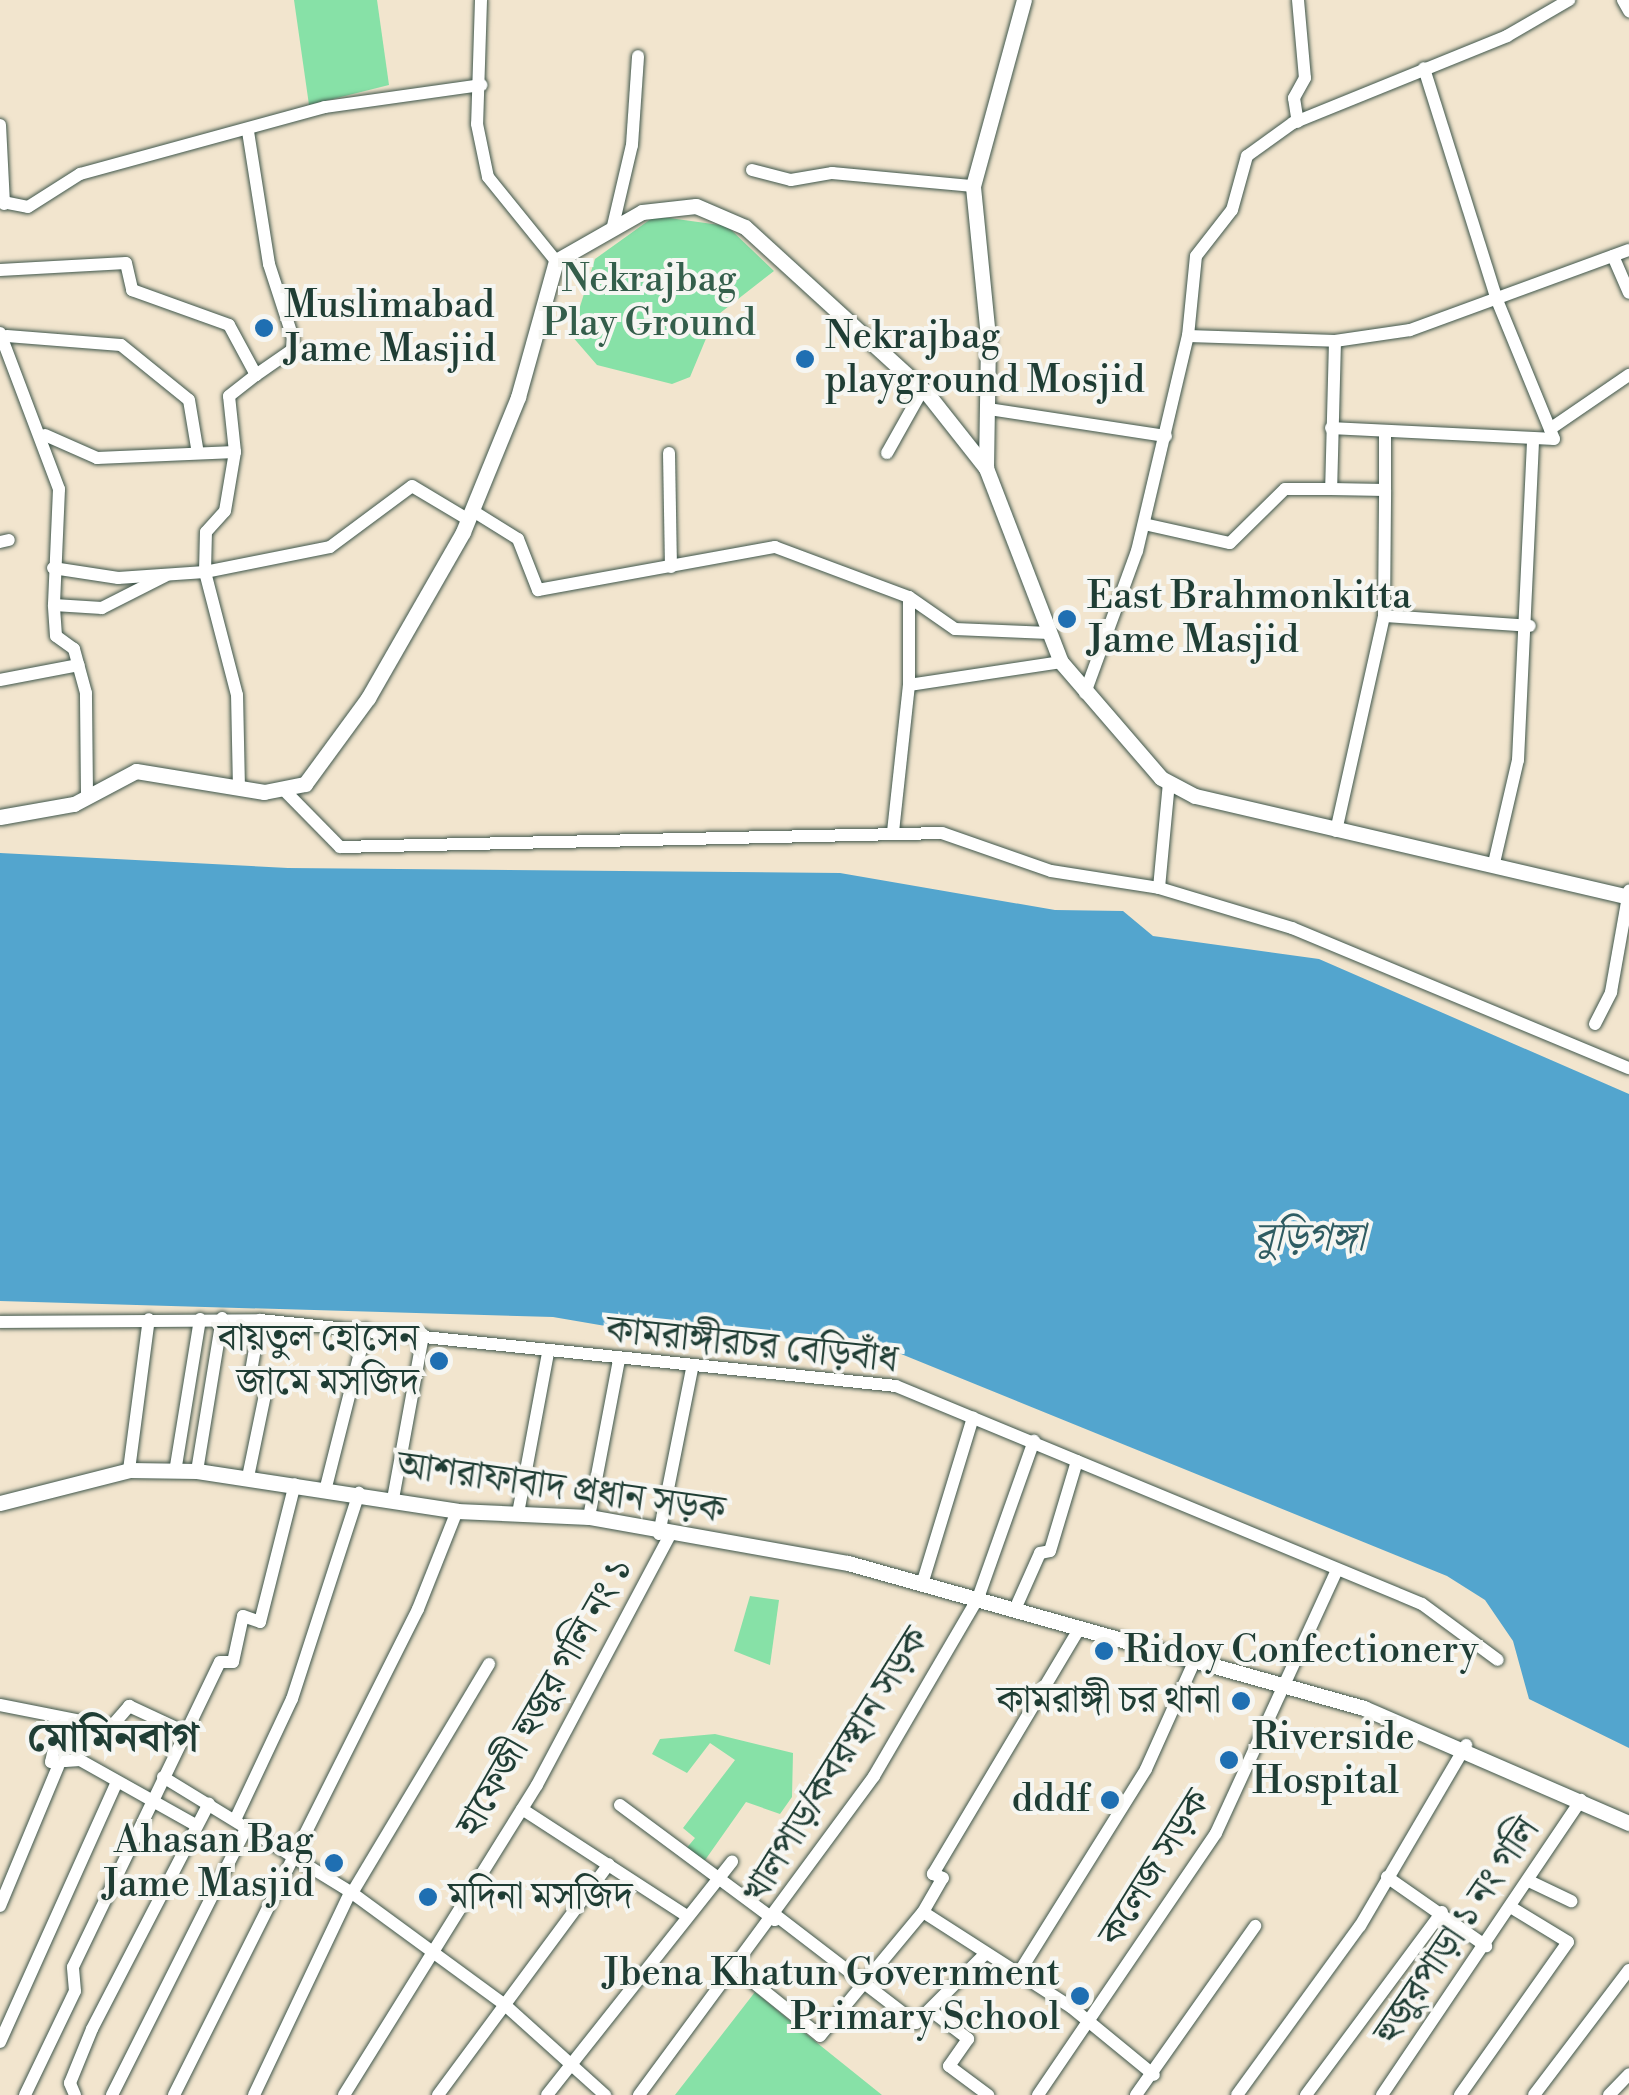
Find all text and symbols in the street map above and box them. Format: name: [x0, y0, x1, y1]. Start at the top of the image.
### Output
park label: Nekrajbag Play Ground: [542, 257, 756, 346]
place label: Muslimabad Jame Masjid: [284, 283, 496, 372]
place label: Nekrajbag playground Mosjid: [825, 314, 1145, 404]
marker: Muslimabad Jame Masjid: [253, 317, 275, 339]
marker: Nekrajbag playground Mosjid: [794, 348, 816, 370]
place label: East Brahmonkitta Jame Masjid: [1087, 574, 1412, 664]
marker: East Brahmonkitta Jame Masjid: [1056, 608, 1078, 630]
water label: বুড়িগঙ্গা: [1254, 1214, 1364, 1262]
street label: কামরাঙ্গীরচর বেড়িবাঁধ: [604, 1307, 900, 1383]
place label: বায়তুল হোসেন জামে মসজিদ: [218, 1316, 419, 1406]
marker: বায়তুল হোসেন জামে মসজিদ: [428, 1350, 450, 1372]
street label: আশরাফাবাদ প্রধান সড়ক: [394, 1442, 728, 1534]
street label: হাফেজী হুজুর গলি নং ১: [447, 1550, 643, 1844]
street label: খালপাড়/কবরস্থান সড়ক: [732, 1619, 940, 1913]
place label: Ridoy Confectionery: [1124, 1628, 1478, 1674]
marker: Ridoy Confectionery: [1093, 1640, 1115, 1662]
place label: কামরাঙ্গী চর থানা: [996, 1678, 1221, 1724]
marker: কামরাঙ্গী চর থানা: [1230, 1690, 1252, 1712]
district label: মোমিনবাগ: [27, 1714, 199, 1764]
place label: Riverside Hospital: [1252, 1715, 1415, 1805]
marker: Riverside Hospital: [1216, 1747, 1242, 1773]
place label: dddf: [1011, 1777, 1090, 1823]
street label: কলেজ সড়ক: [1089, 1781, 1221, 1955]
marker: dddf: [1099, 1789, 1121, 1811]
street label: হুজুরপাড়া ১ নং গলি: [1364, 1809, 1550, 2053]
place label: Ahasan Bag Jame Masjid: [102, 1818, 314, 1908]
marker: Ahasan Bag Jame Masjid: [323, 1852, 345, 1874]
place label: মদিনা মসজিদ: [448, 1874, 633, 1920]
marker: মদিনা মসজিদ: [417, 1886, 439, 1908]
place label: Jbena Khatun Government Primary School: [602, 1951, 1060, 2040]
marker: Jbena Khatun Government Primary School: [1069, 1985, 1091, 2007]

